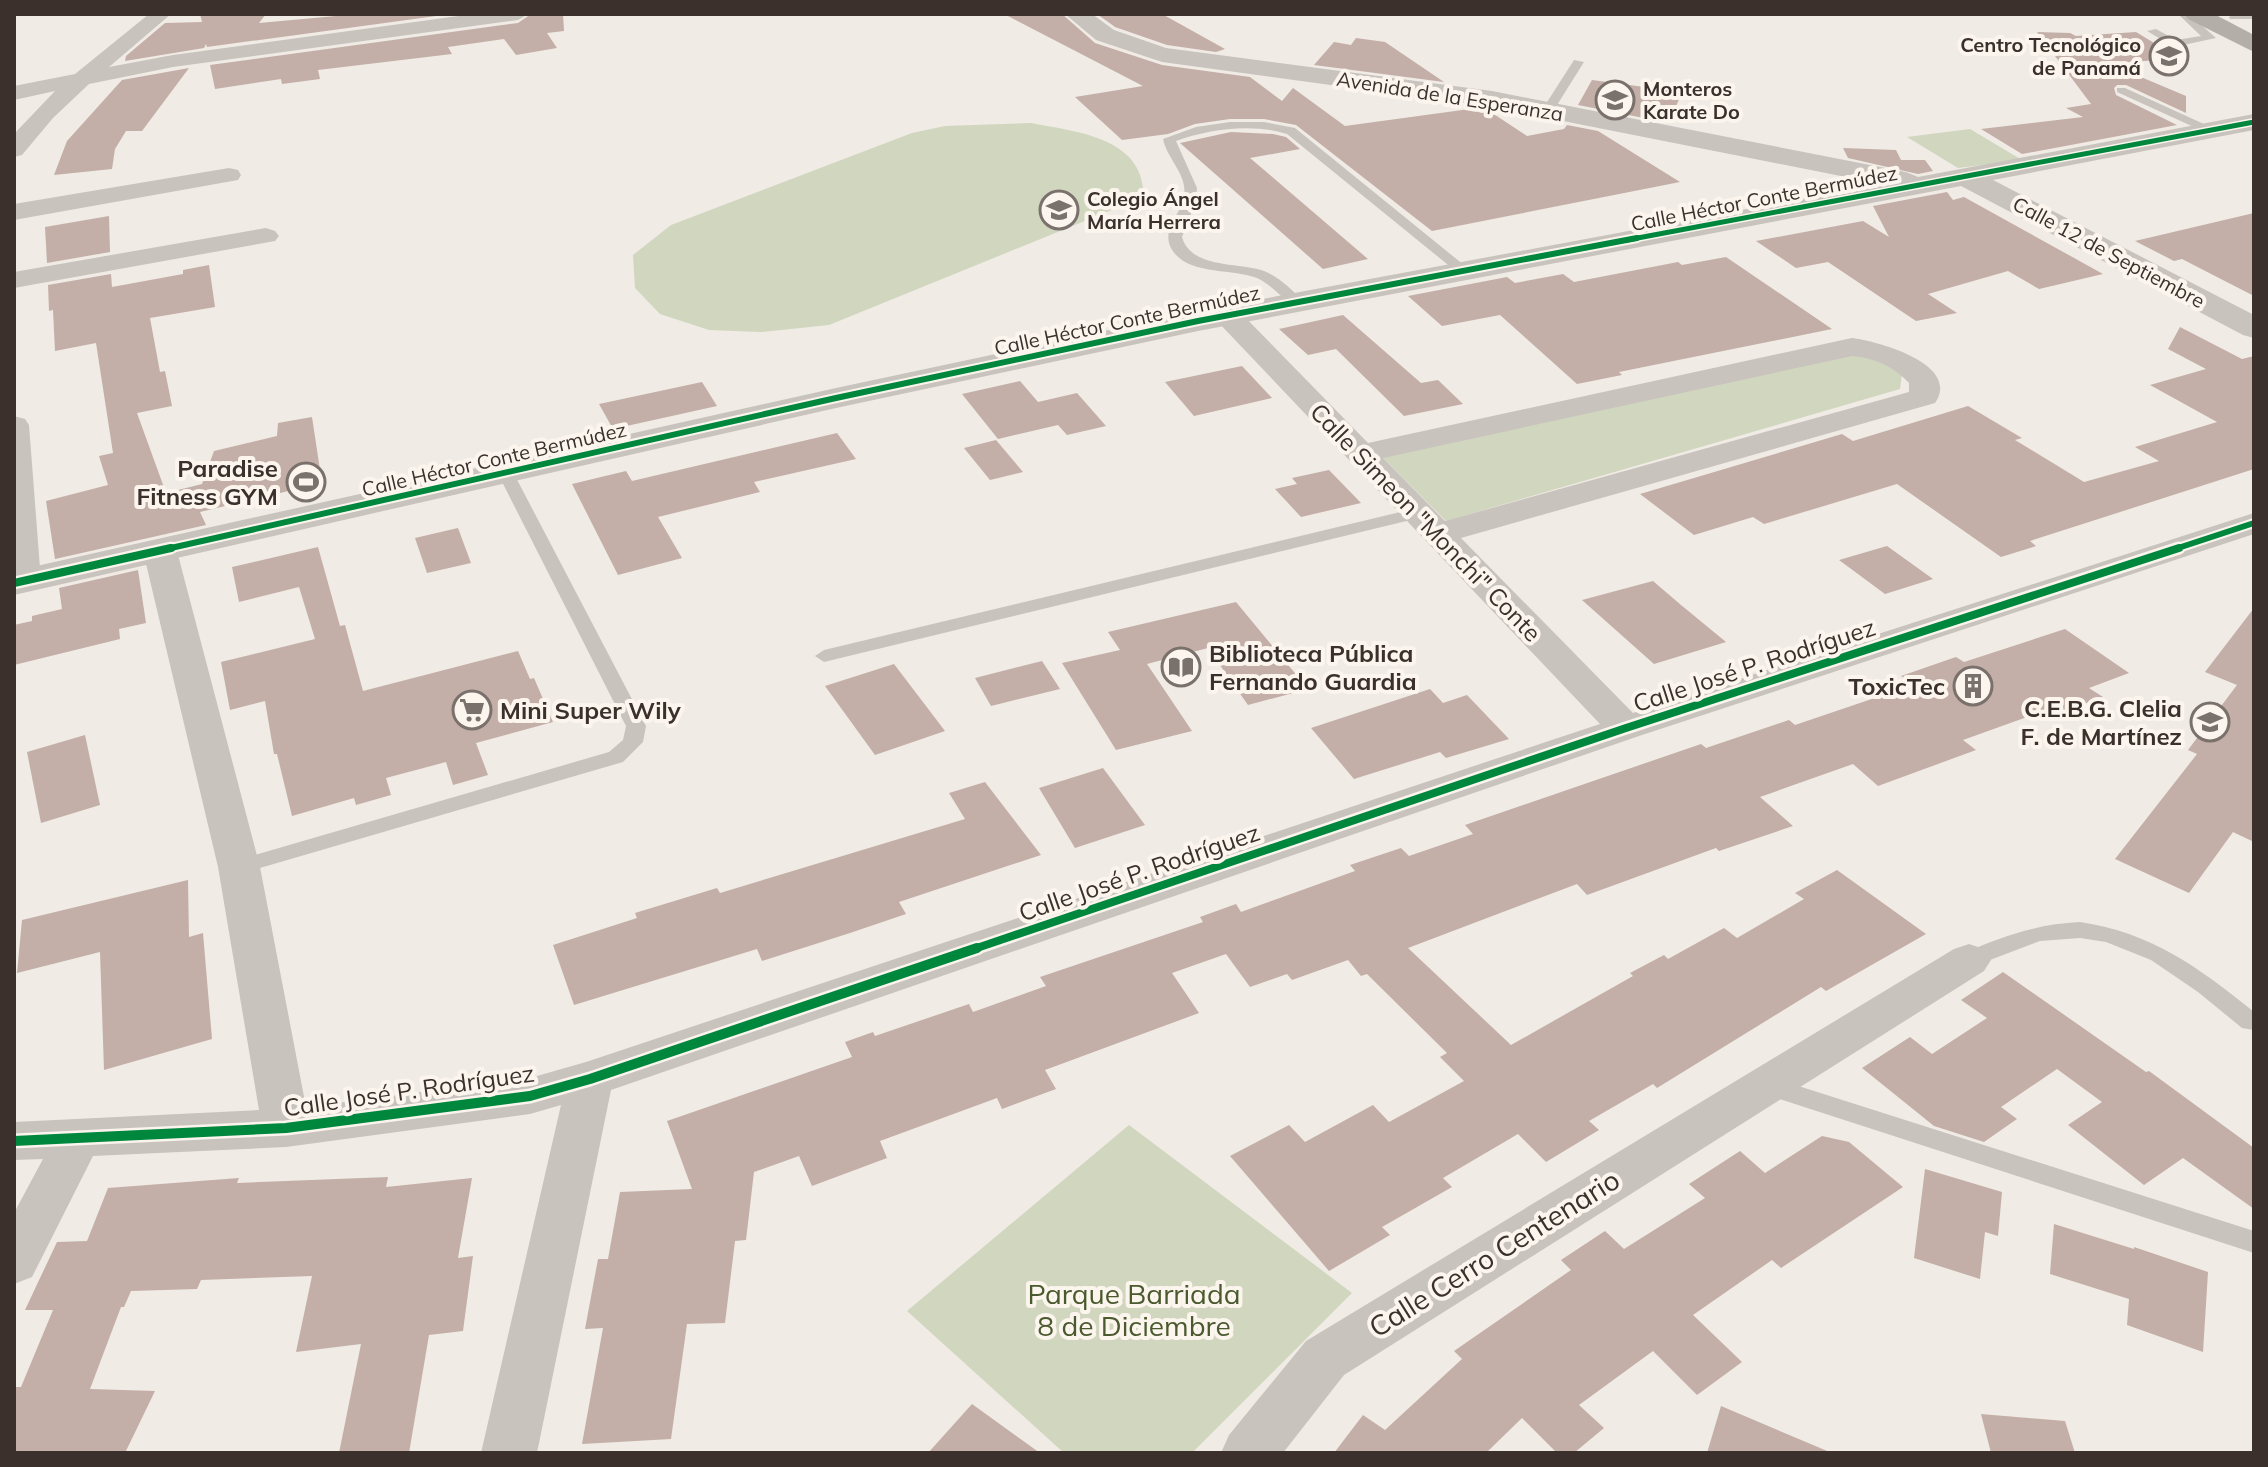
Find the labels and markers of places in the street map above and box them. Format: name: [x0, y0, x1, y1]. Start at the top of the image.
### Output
place label: Centro Tecnológico de Panamá: [1960, 32, 2141, 80]
school or university icon: Centro Tecnológico de Panamá: [2148, 35, 2190, 77]
place label: Monteros Karate Do: [1643, 76, 1740, 124]
school or university icon: Monteros Karate Do: [1594, 79, 1636, 121]
place label: Colegio Ángel María Herrera: [1087, 186, 1221, 234]
school or university icon: Colegio Ángel María Herrera: [1038, 189, 1080, 231]
place label: Paradise Fitness GYM: [137, 453, 278, 511]
sports icon: Paradise Fitness GYM: [285, 461, 327, 503]
place label: Biblioteca Pública Fernando Guardia: [1209, 638, 1417, 696]
library icon: Biblioteca Pública Fernando Guardia: [1160, 646, 1202, 688]
building icon: ToxicTec: [1952, 665, 1994, 707]
place label: ToxicTec: [1848, 671, 1945, 701]
supermarket icon: Mini Super Wily: [451, 689, 493, 731]
place label: C.E.B.G. Clelia F. de Martínez: [2021, 693, 2182, 751]
place label: Mini Super Wily: [500, 695, 682, 725]
school or university icon: C.E.B.G. Clelia F. de Martínez: [2189, 701, 2231, 743]

